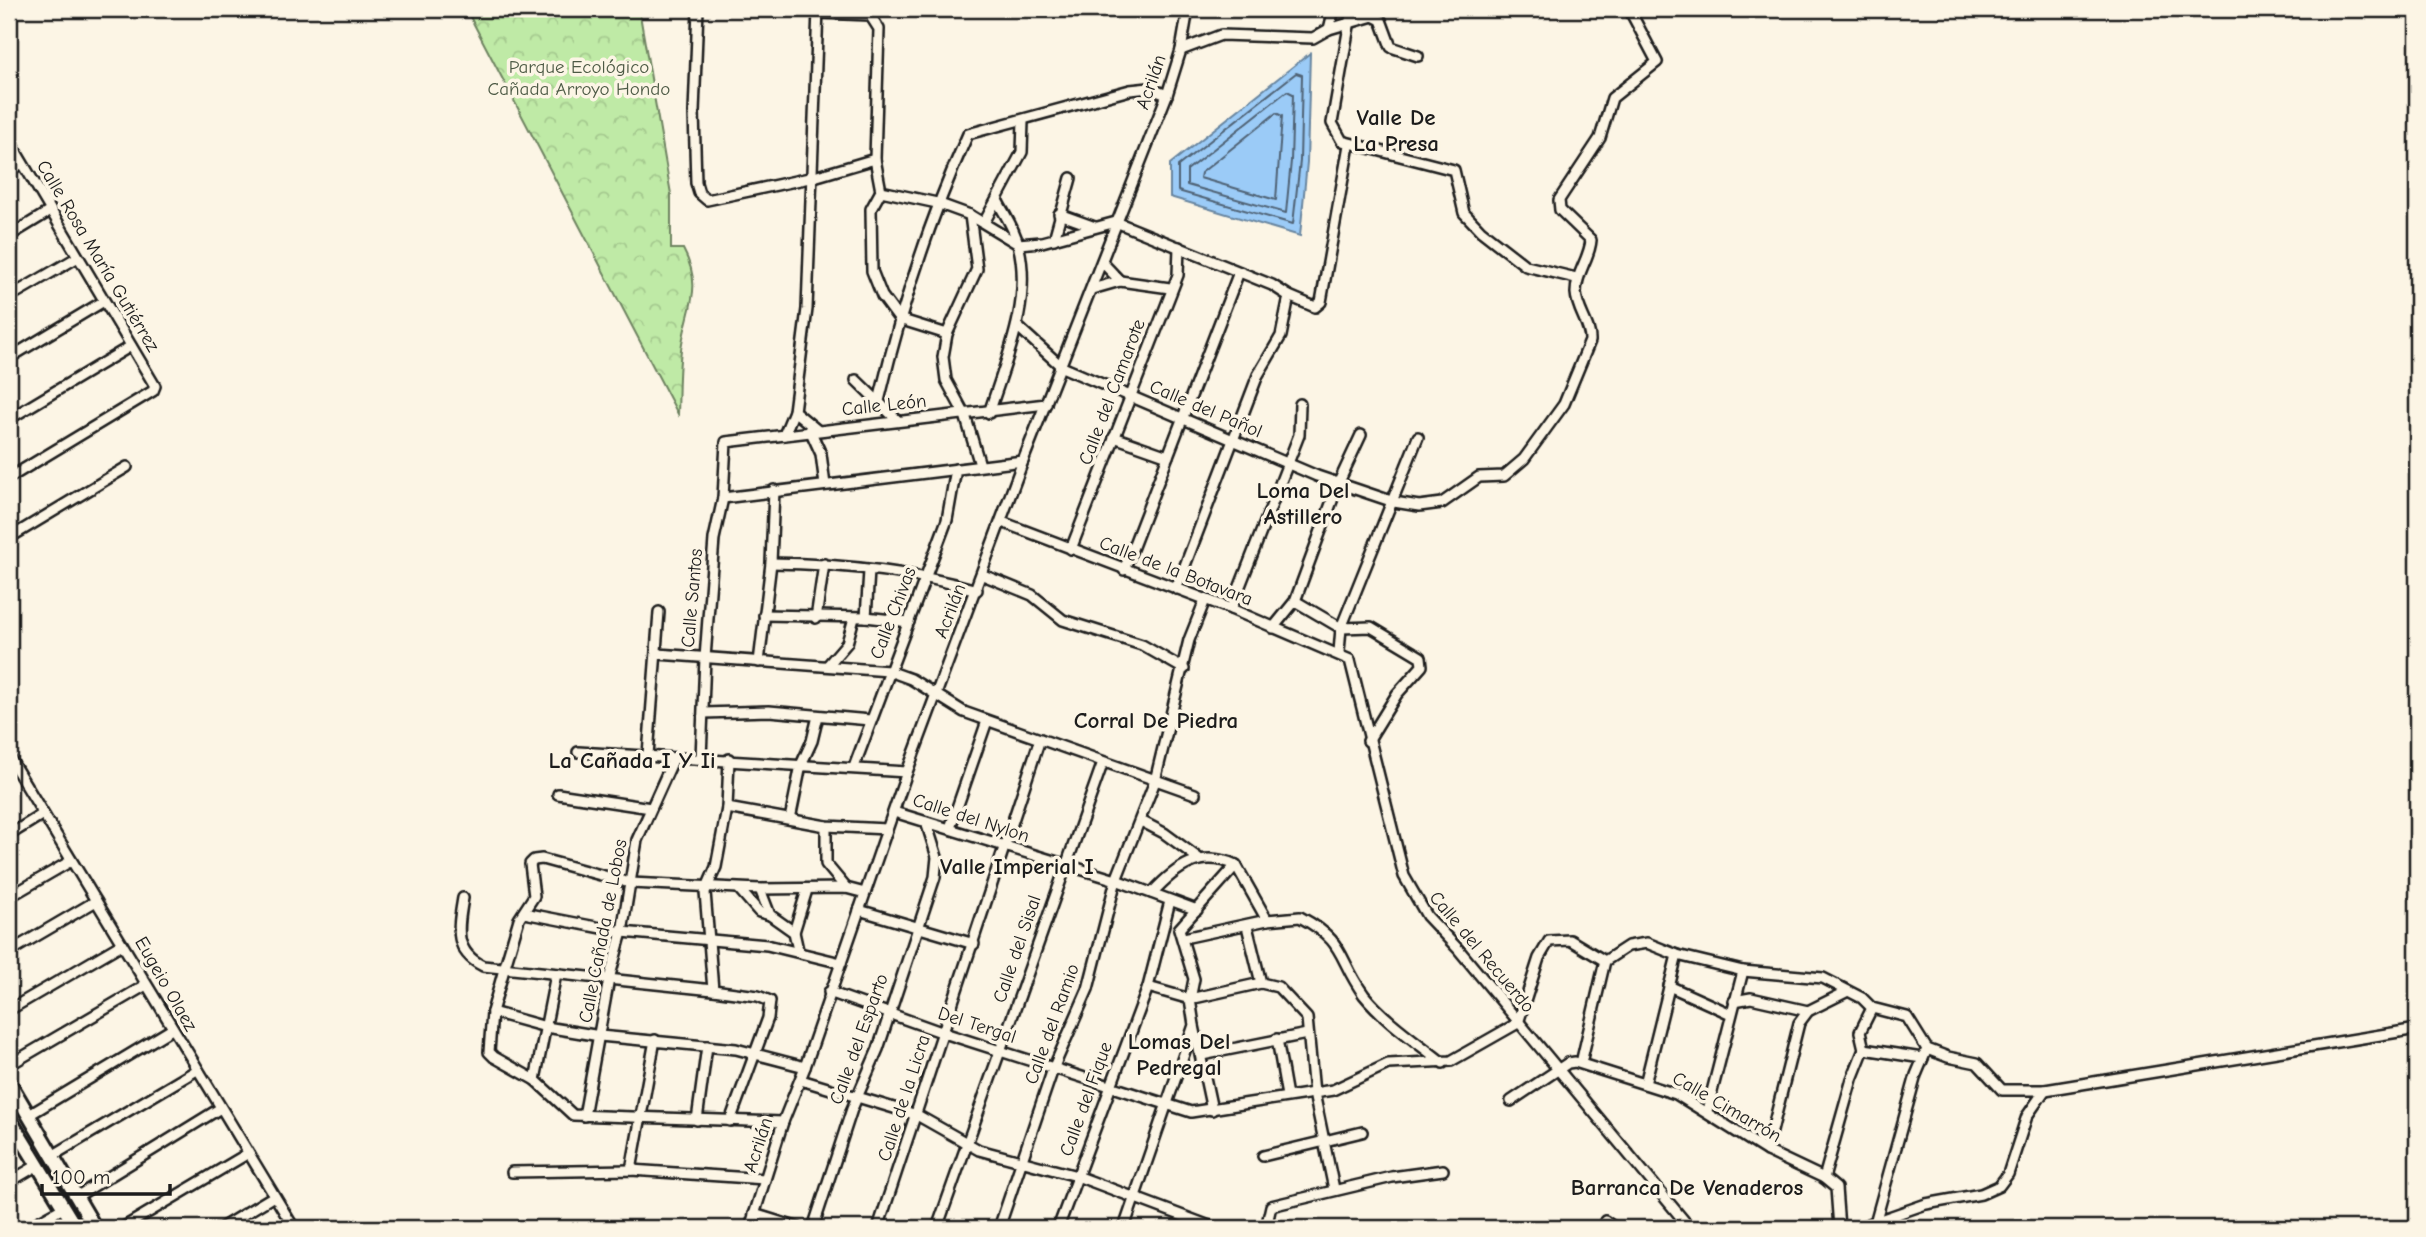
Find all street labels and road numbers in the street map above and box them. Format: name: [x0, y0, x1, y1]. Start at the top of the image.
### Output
street label: Acrilán: [1131, 52, 1171, 112]
street label: Calle Rosa María Gutiérrez: [32, 156, 164, 356]
street label: Calle del Camarote: [1074, 316, 1150, 468]
street label: Calle del Pañol: [1146, 375, 1266, 443]
street label: Calle León: [841, 390, 927, 420]
street label: Calle de la Botavara: [1096, 532, 1256, 610]
street label: Calle Santos: [677, 548, 707, 648]
street label: Calle Chivas: [865, 564, 921, 662]
street label: Acrilán: [930, 581, 970, 641]
street label: Calle del Nylon: [910, 789, 1032, 847]
street label: Calle Cañada de Lobos: [574, 837, 632, 1025]
street label: Calle del Recuerdo: [1425, 887, 1539, 1017]
street label: Calle del Sisal: [988, 892, 1046, 1006]
street label: Eugeio Olaez: [130, 933, 202, 1035]
street label: Calle del Ramio: [1020, 961, 1084, 1087]
street label: Calle del Esparto: [825, 971, 893, 1107]
street label: Del Tergal: [935, 1002, 1019, 1048]
street label: Calle de la Licra: [873, 1032, 935, 1164]
street label: Calle del Fique: [1055, 1039, 1117, 1159]
street label: Calle Cimarrón: [1669, 1067, 1785, 1147]
street label: Acrilán: [739, 1115, 777, 1175]

